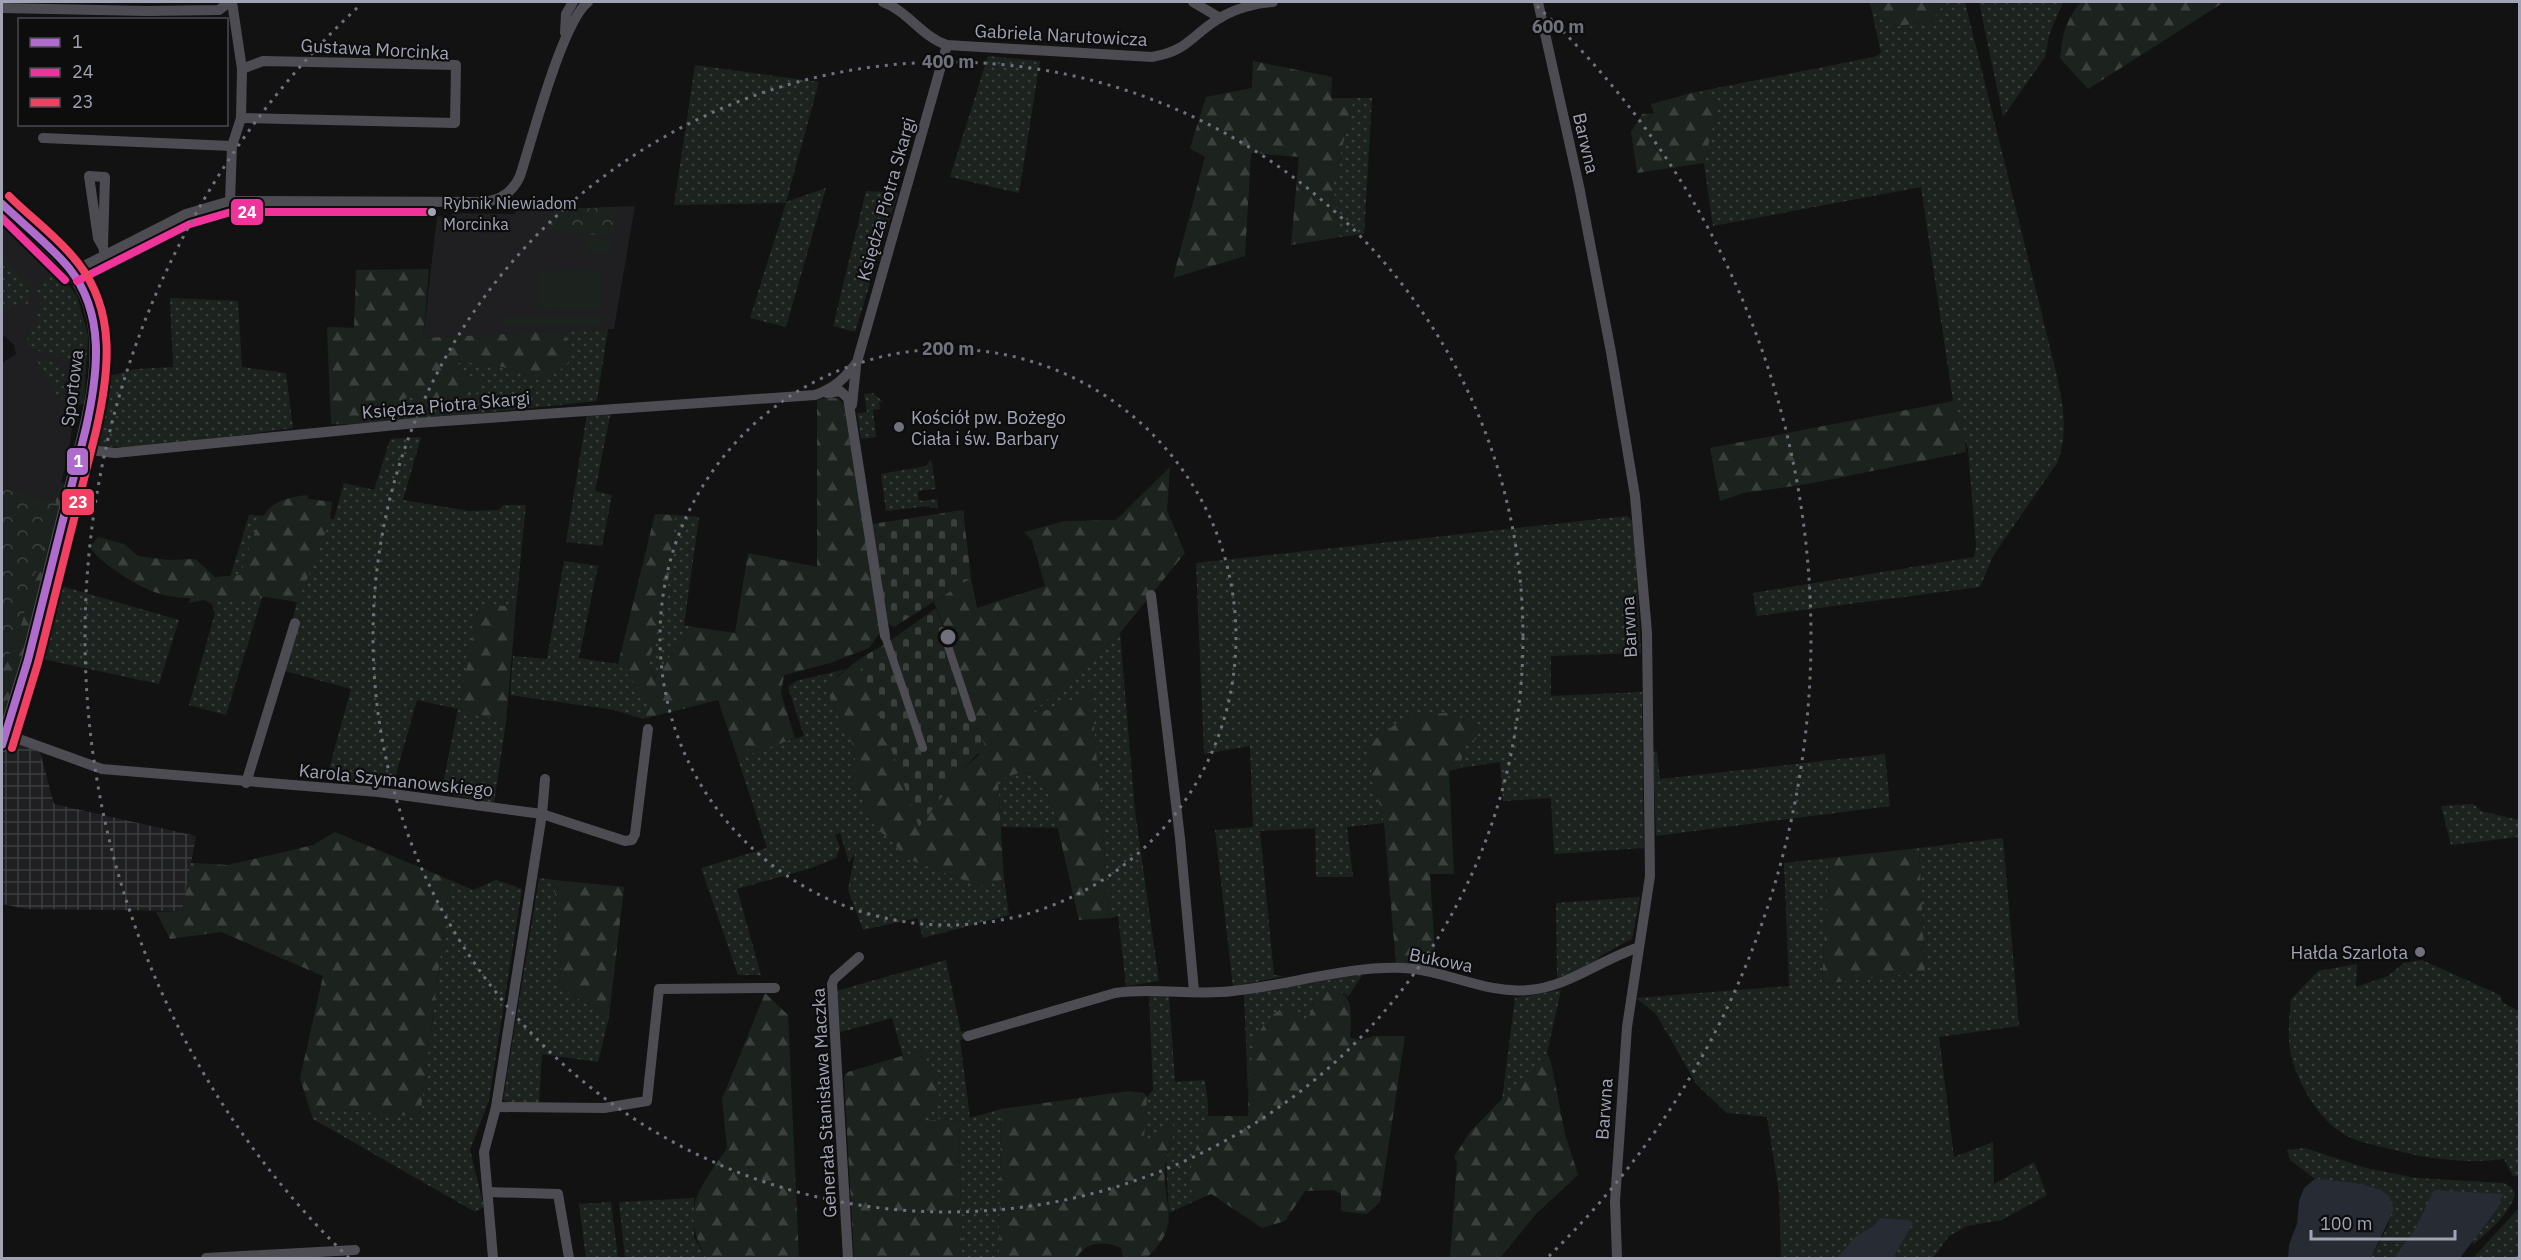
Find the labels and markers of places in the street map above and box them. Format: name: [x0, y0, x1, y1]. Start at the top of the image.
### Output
place label: Rybnik Niewiadom Morcinka: [443, 193, 577, 234]
marker: Rybnik Niewiadom Morcinka: [426, 206, 438, 218]
place label: Kościół pw. Bożego Ciała i św. Barbary: [911, 406, 1066, 450]
marker: Kościół pw. Bożego Ciała i św. Barbary: [892, 420, 906, 434]
centre of rings: [938, 627, 958, 647]
place label: Hałda Szarlota: [2290, 941, 2408, 964]
marker: Hałda Szarlota: [2413, 945, 2427, 959]

